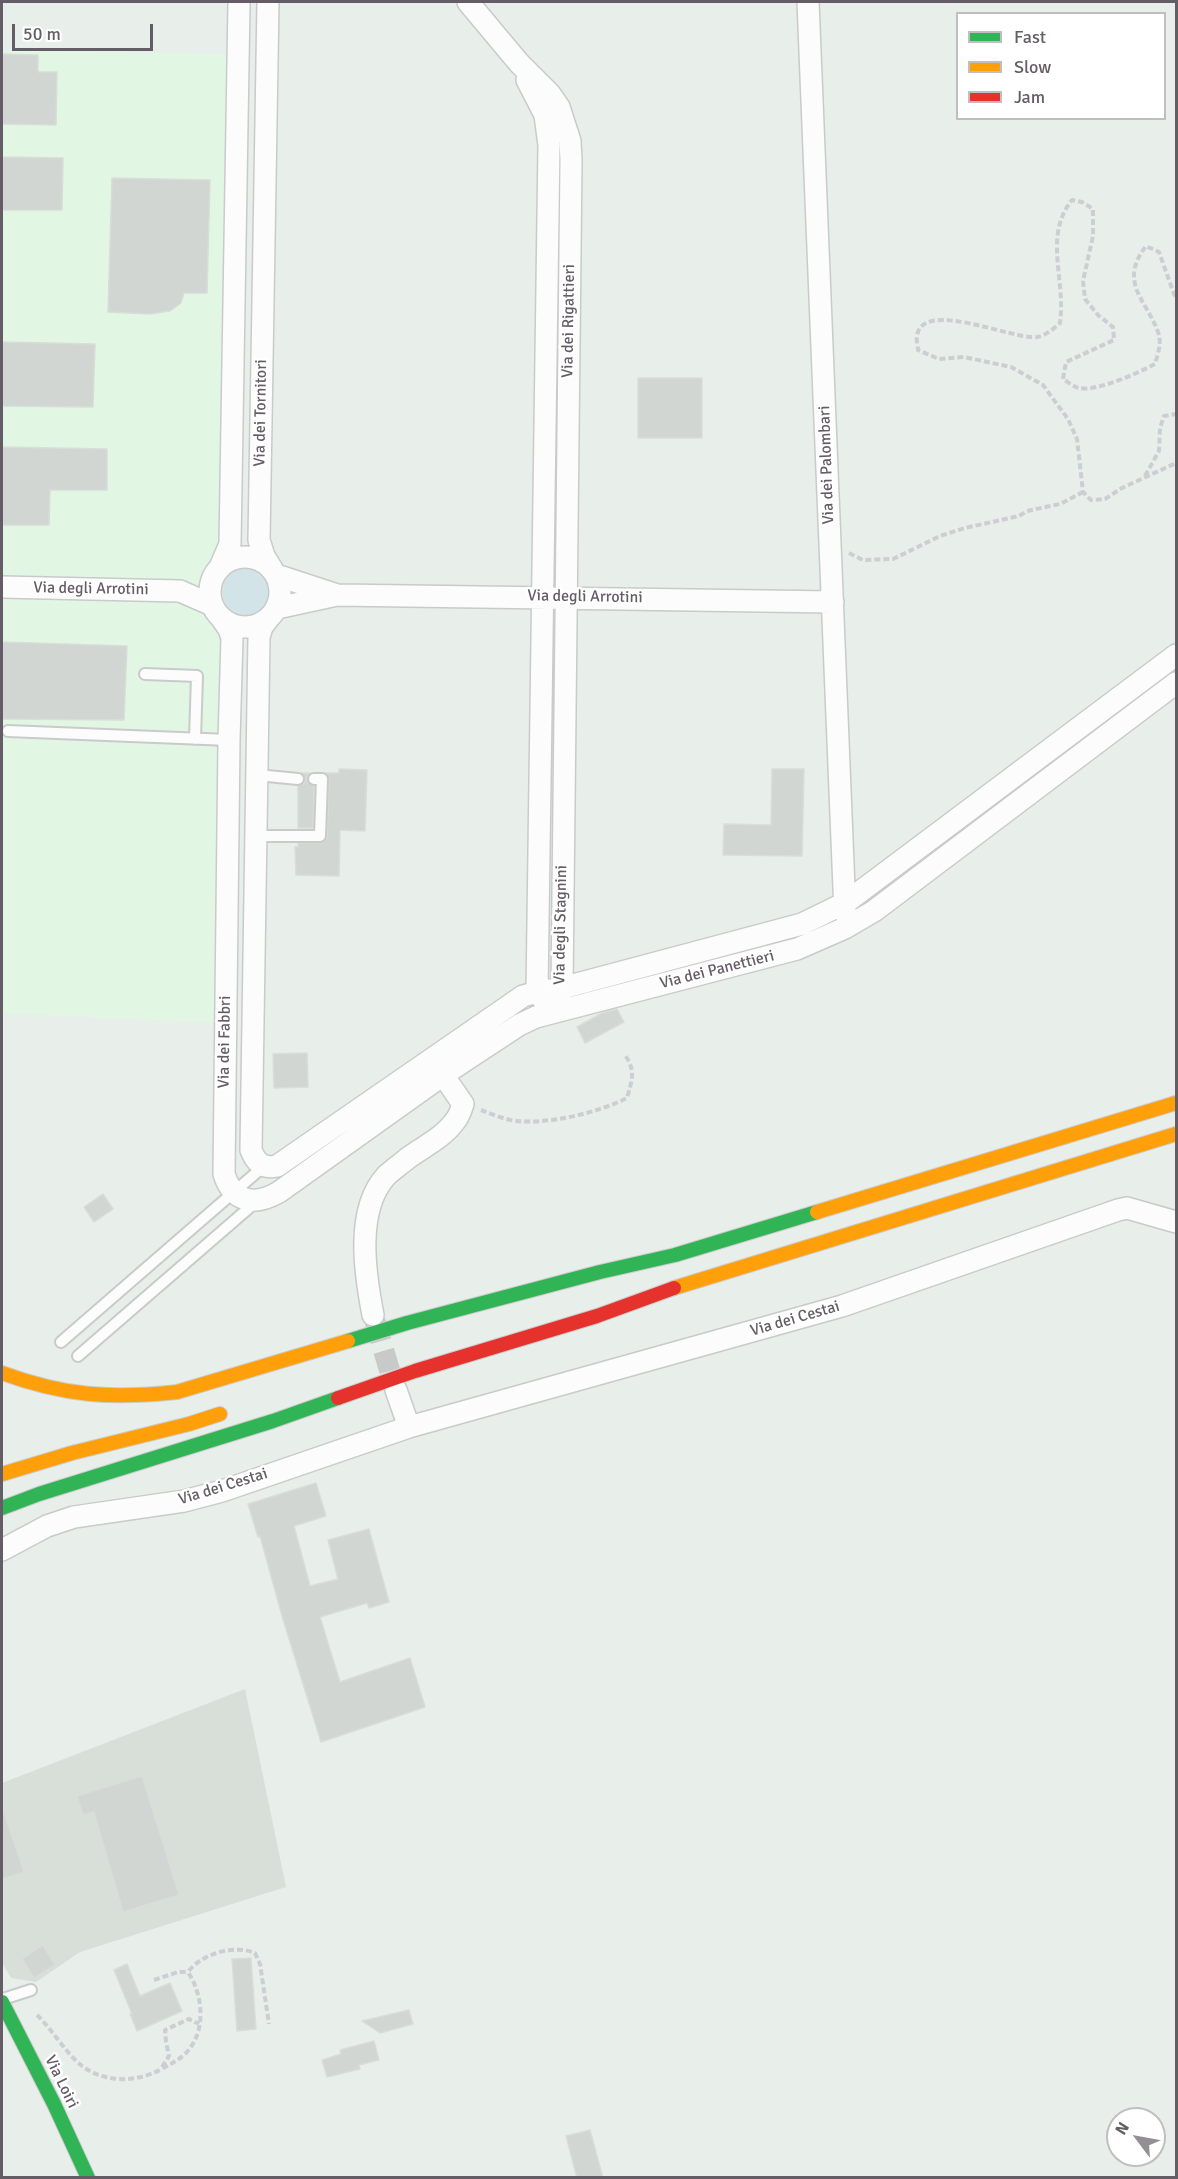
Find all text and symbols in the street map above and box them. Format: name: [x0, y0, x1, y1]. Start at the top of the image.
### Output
scale bar: [15, 12, 156, 50]
legend: [956, 12, 1166, 120]
text: 50 m: [23, 23, 61, 45]
text: Fast: [1014, 26, 1046, 48]
text: Slow: [1014, 56, 1051, 78]
text: Jam: [1014, 86, 1045, 108]
street label: Via dei Rigattieri: [558, 264, 580, 378]
street label: Via dei Tornitori: [250, 359, 272, 467]
street label: Via dei Palombari: [815, 405, 839, 525]
street label: Via degli Arrotini: [33, 578, 149, 600]
street label: Via degli Arrotini: [527, 586, 643, 608]
street label: Via degli Stagnini: [550, 865, 572, 985]
street label: Via dei Panettieri: [658, 947, 776, 993]
street label: Via dei Fabbri: [215, 995, 235, 1089]
street label: Via dei Cestai: [748, 1297, 842, 1341]
street label: Via dei Cestai: [176, 1464, 270, 1510]
street label: Via Loiri: [40, 2053, 82, 2111]
north arrow: [1106, 2107, 1166, 2167]
text: N: [1111, 2119, 1134, 2139]

